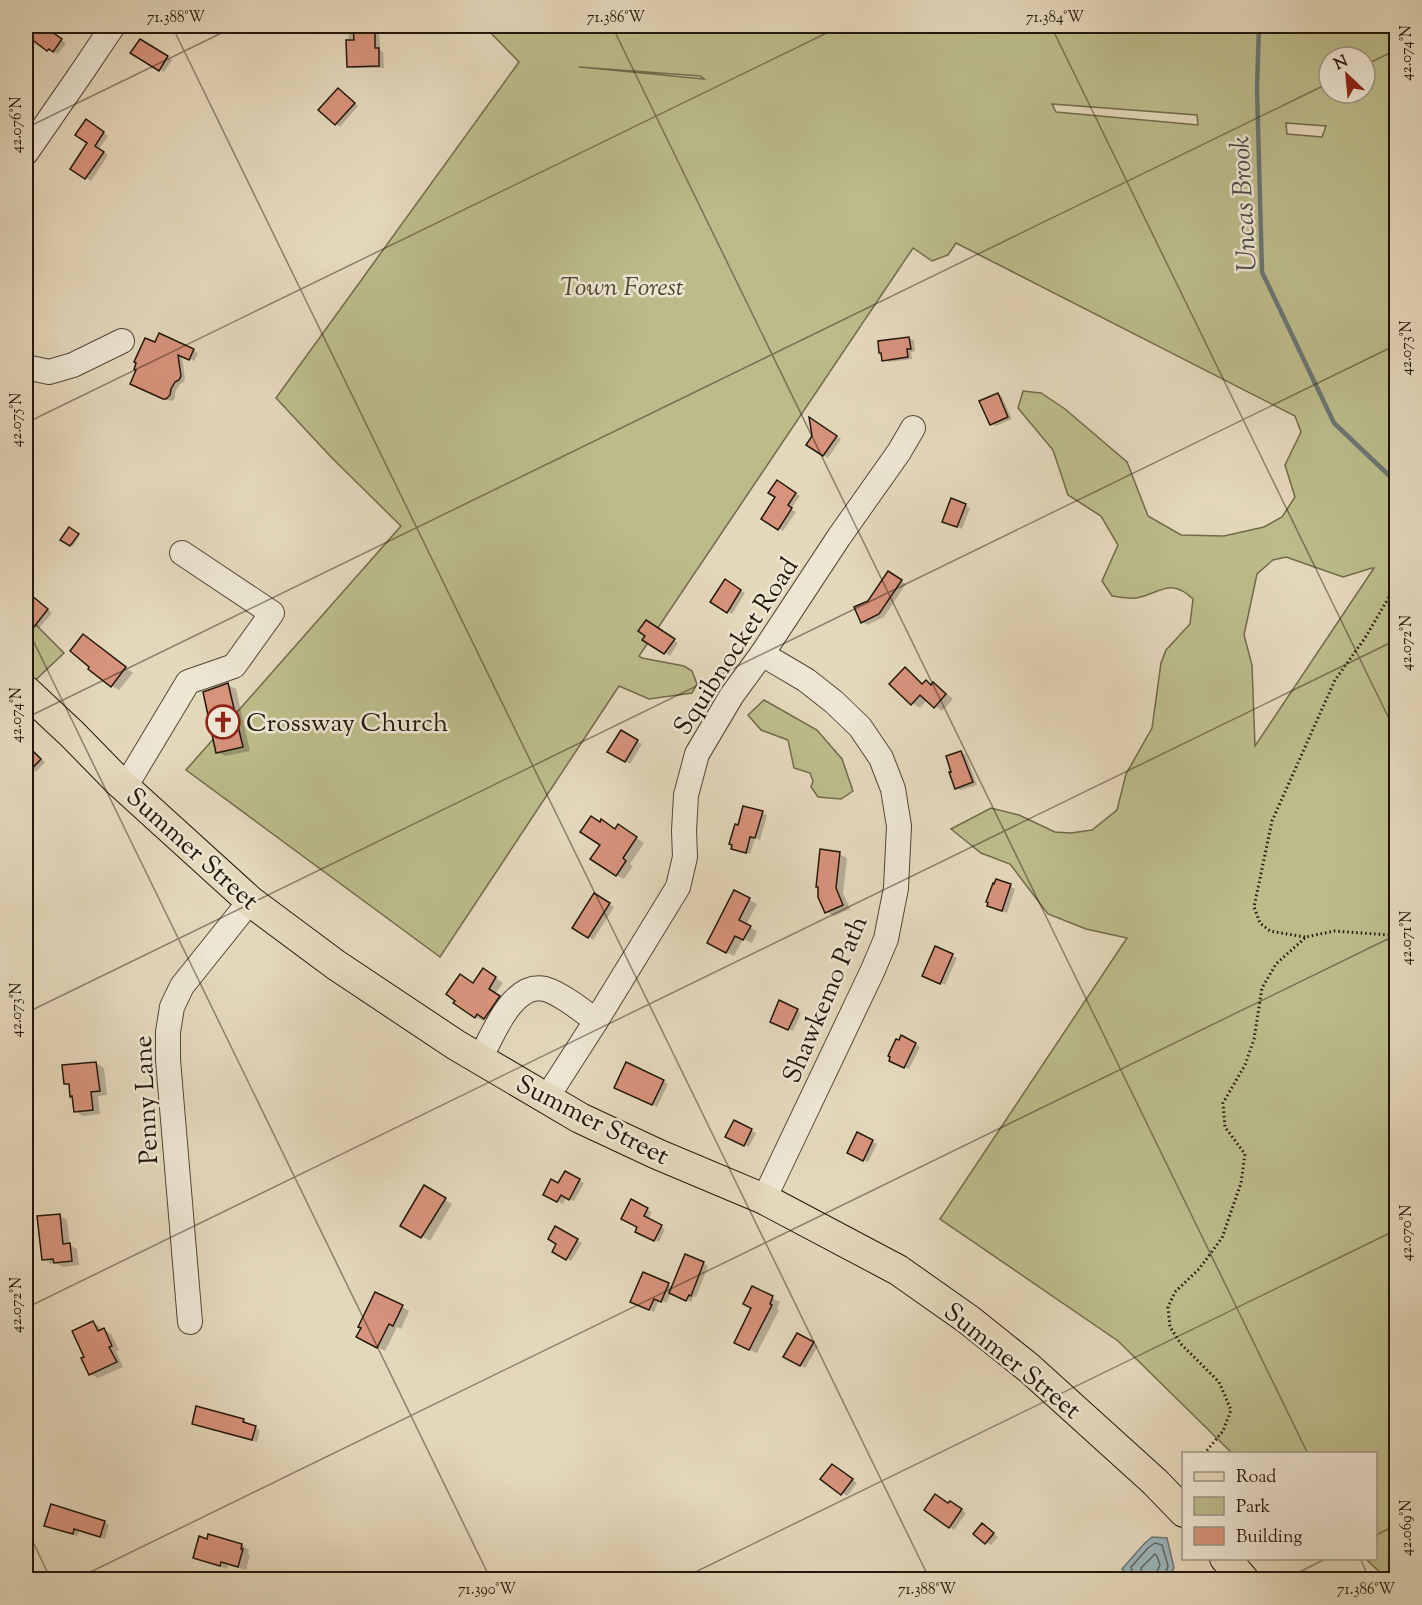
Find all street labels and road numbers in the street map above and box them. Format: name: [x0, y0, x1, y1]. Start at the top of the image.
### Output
street label: Squibnocket Road: [666, 551, 809, 744]
street label: Summer Street: [117, 780, 266, 920]
street label: Shawkemo Path: [774, 911, 878, 1089]
street label: Penny Lane: [126, 1034, 169, 1165]
street label: Summer Street: [509, 1067, 675, 1176]
street label: Summer Street: [935, 1295, 1088, 1429]

